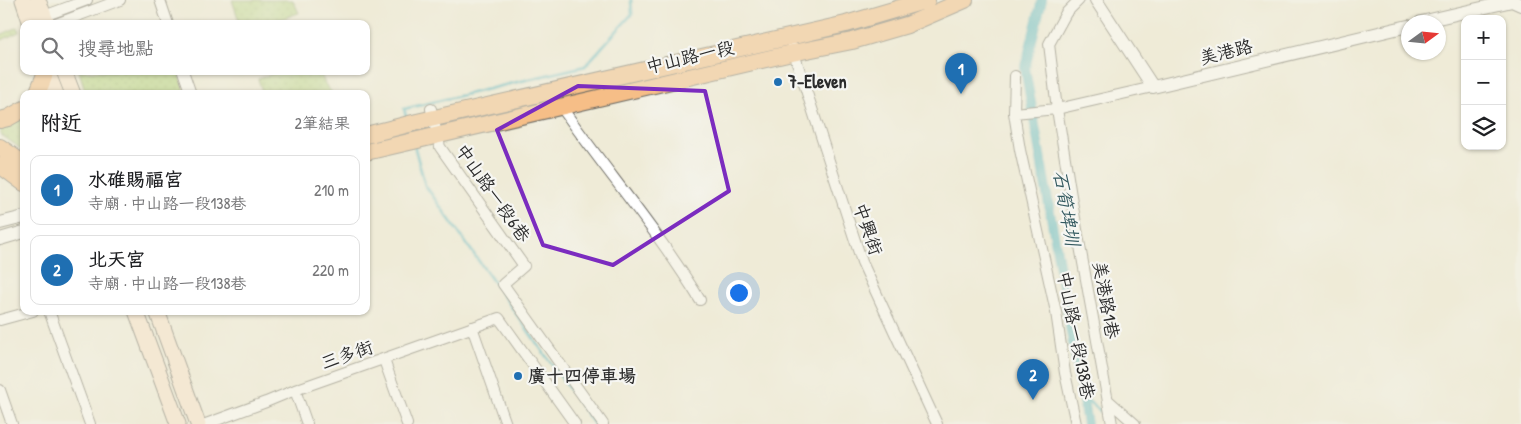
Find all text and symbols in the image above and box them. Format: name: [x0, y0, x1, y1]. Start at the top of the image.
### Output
north arrow: [1401, 15, 1446, 60]
map controls: [1461, 15, 1506, 150]
button: +: [1461, 15, 1506, 60]
search box: [20, 20, 370, 75]
street label: 美港路: [1197, 33, 1255, 70]
icon: search: [38, 34, 66, 62]
street label: 中山路一段: [643, 34, 737, 79]
text: 搜尋地點: [78, 35, 154, 61]
pin: 1: [945, 53, 977, 94]
button: −: [1461, 60, 1506, 105]
place label: 7-Eleven: [787, 69, 847, 94]
marker: 7-Eleven: [772, 76, 784, 88]
button: layers: [1461, 105, 1506, 150]
text: 附近: [40, 108, 82, 137]
text: 2筆結果: [295, 112, 350, 134]
street label: 中山路一段6巷: [450, 138, 537, 247]
text: 水碓賜福宮: [88, 166, 183, 192]
water label: 石筍埤圳: [1048, 168, 1087, 250]
text: 1: [54, 179, 60, 201]
text: 210 m: [314, 179, 349, 201]
text: 寺廟 · 中山路一段138巷: [88, 192, 246, 214]
street label: 中興街: [848, 199, 889, 258]
text: 北天宮: [88, 246, 145, 272]
text: 2: [53, 259, 61, 281]
text: 220 m: [312, 259, 349, 281]
street label: 美港路1巷: [1087, 259, 1126, 341]
street label: 中山路一段138巷: [1052, 269, 1101, 401]
text: 寺廟 · 中山路一段138巷: [88, 272, 246, 294]
your location: [726, 280, 752, 306]
street label: 三多街: [317, 334, 376, 375]
pin: 2: [1017, 359, 1049, 400]
place label: 廣十四停車場: [528, 363, 636, 388]
marker: 廣十四停車場: [512, 370, 524, 382]

